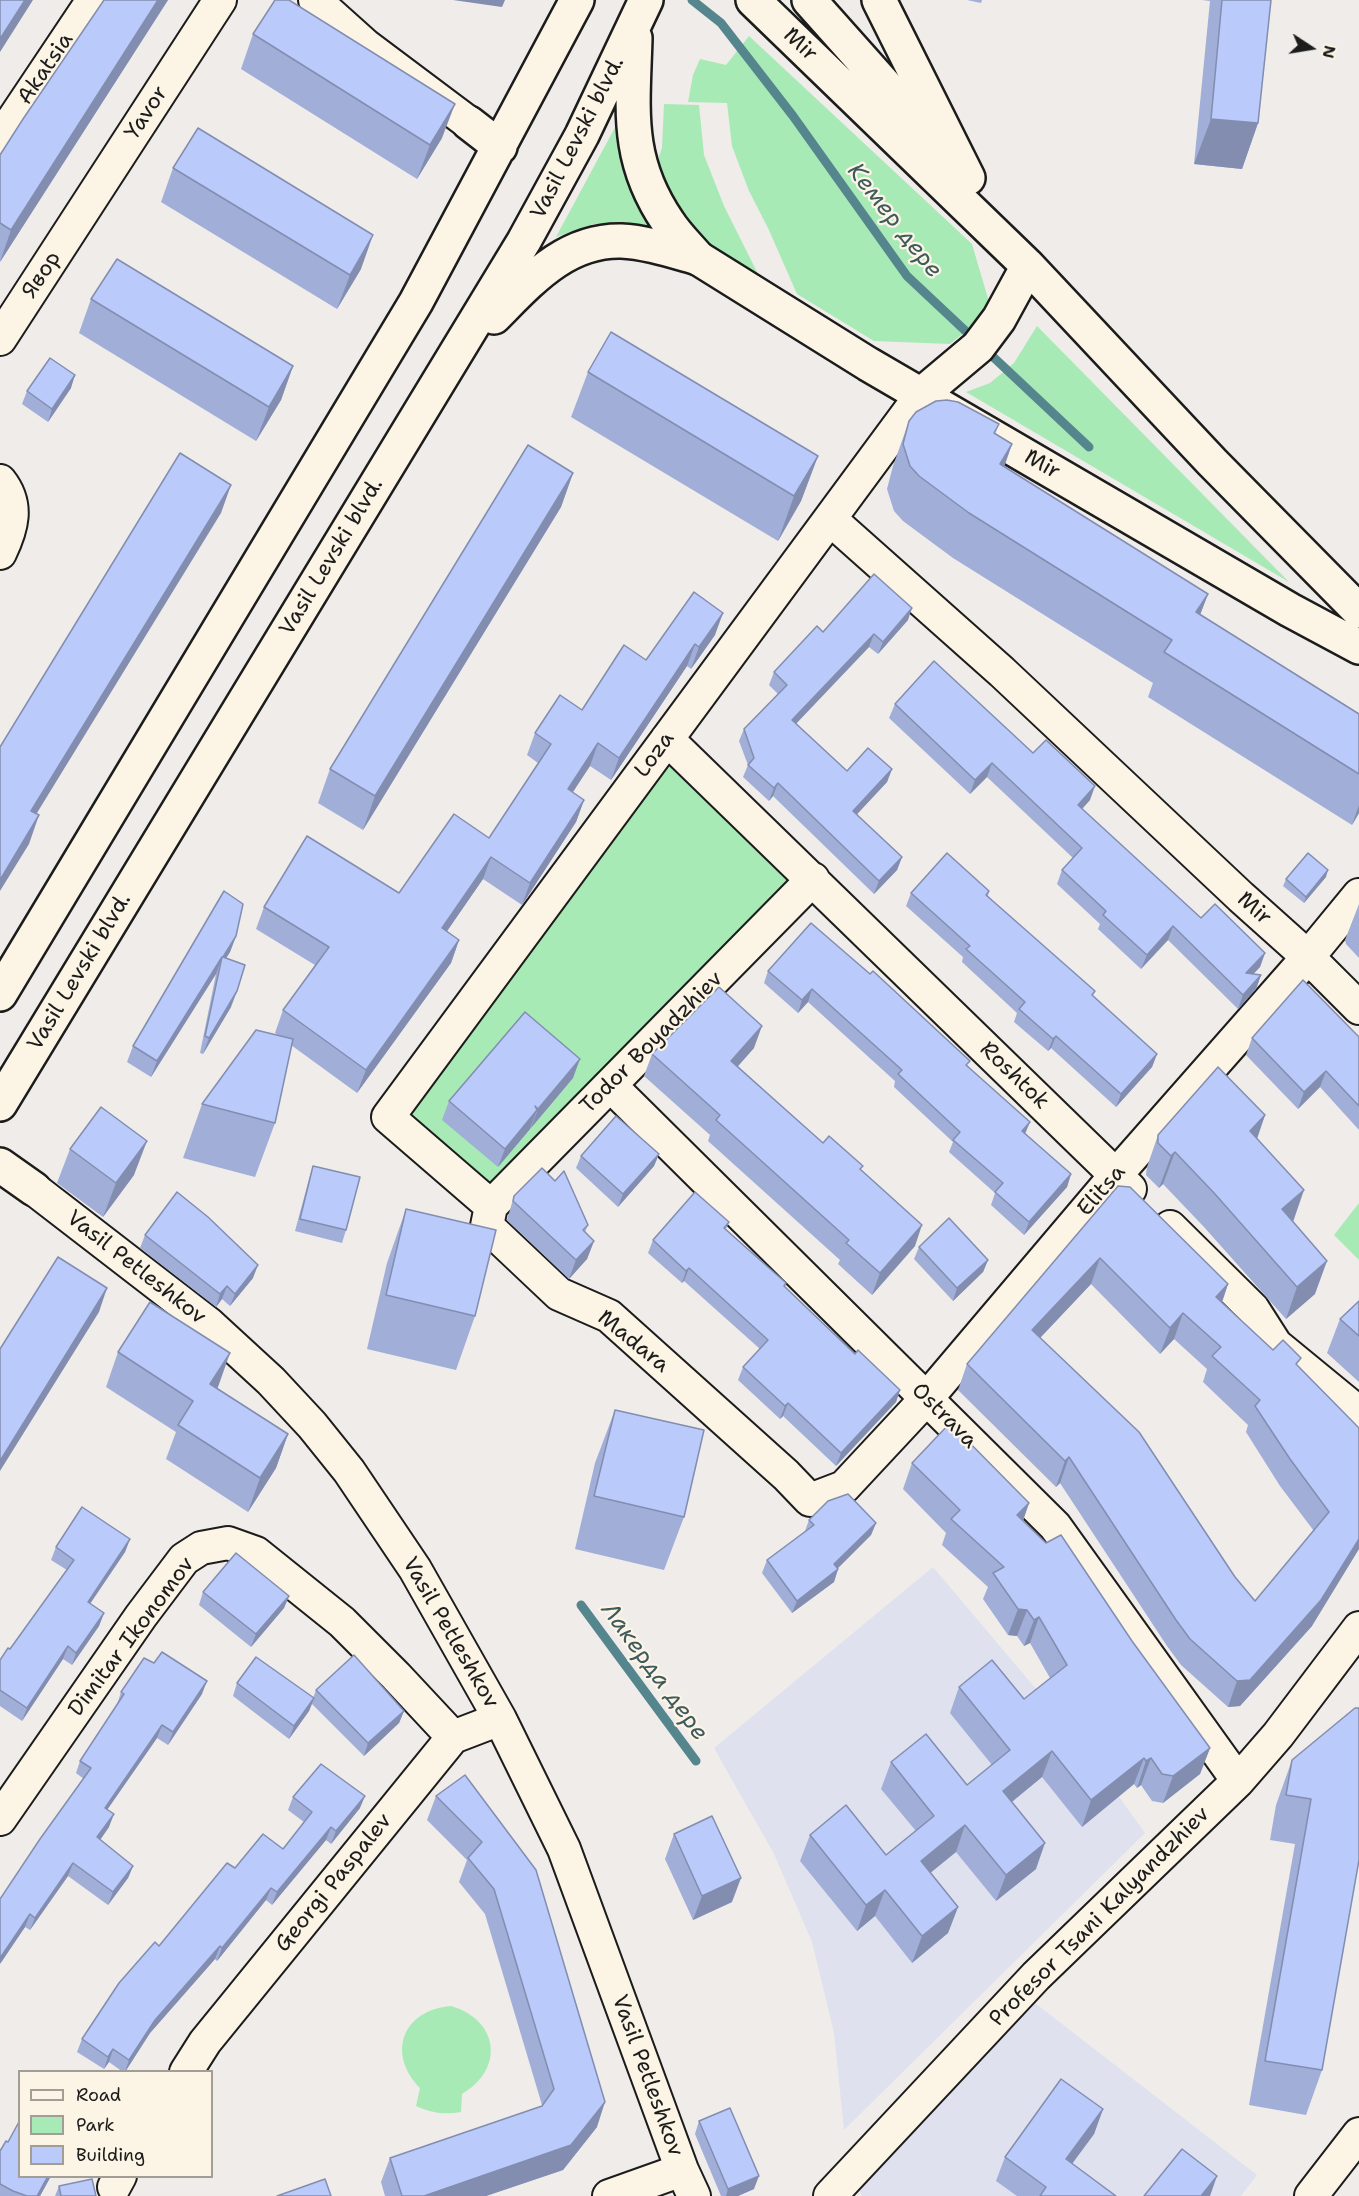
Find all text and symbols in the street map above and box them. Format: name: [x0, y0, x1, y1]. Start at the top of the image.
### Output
north arrow: [1281, 18, 1341, 78]
street label: Mir: [777, 23, 823, 67]
street label: Akatsia: [12, 28, 80, 110]
text: N: [1318, 43, 1341, 60]
street label: Vasil Levski blvd.: [526, 52, 630, 224]
street label: Yavor: [120, 81, 174, 145]
water label: Кемер дере: [840, 158, 948, 284]
street label: Явор: [17, 246, 67, 304]
street label: Mir: [1019, 444, 1065, 486]
street label: Vasil Levski blvd.: [275, 473, 389, 641]
street label: Loza: [629, 727, 681, 783]
street label: Mir: [1231, 887, 1277, 931]
street label: Vasil Levski blvd.: [23, 888, 137, 1056]
street label: Todor Boyadzhiev: [575, 966, 729, 1120]
street label: Roshtok: [974, 1037, 1054, 1115]
street label: Elitsa: [1072, 1160, 1132, 1222]
street label: Vasil Petleshkov: [61, 1205, 211, 1331]
street label: Madara: [592, 1305, 674, 1379]
street label: Ostrava: [906, 1378, 982, 1454]
street label: Dimitar Ikonomov: [63, 1552, 201, 1722]
street label: Vasil Petleshkov: [396, 1553, 504, 1713]
water label: Лакерда дере: [594, 1597, 714, 1747]
street label: Profesor Tsani Kalyandzhiev: [984, 1801, 1216, 2033]
street label: Georgi Paspalev: [270, 1808, 398, 1958]
street label: Vasil Petleshkov: [606, 1992, 688, 2160]
legend: [18, 2070, 213, 2178]
text: Road: [76, 2083, 121, 2107]
text: Park: [76, 2113, 115, 2137]
text: Building: [76, 2143, 145, 2167]

